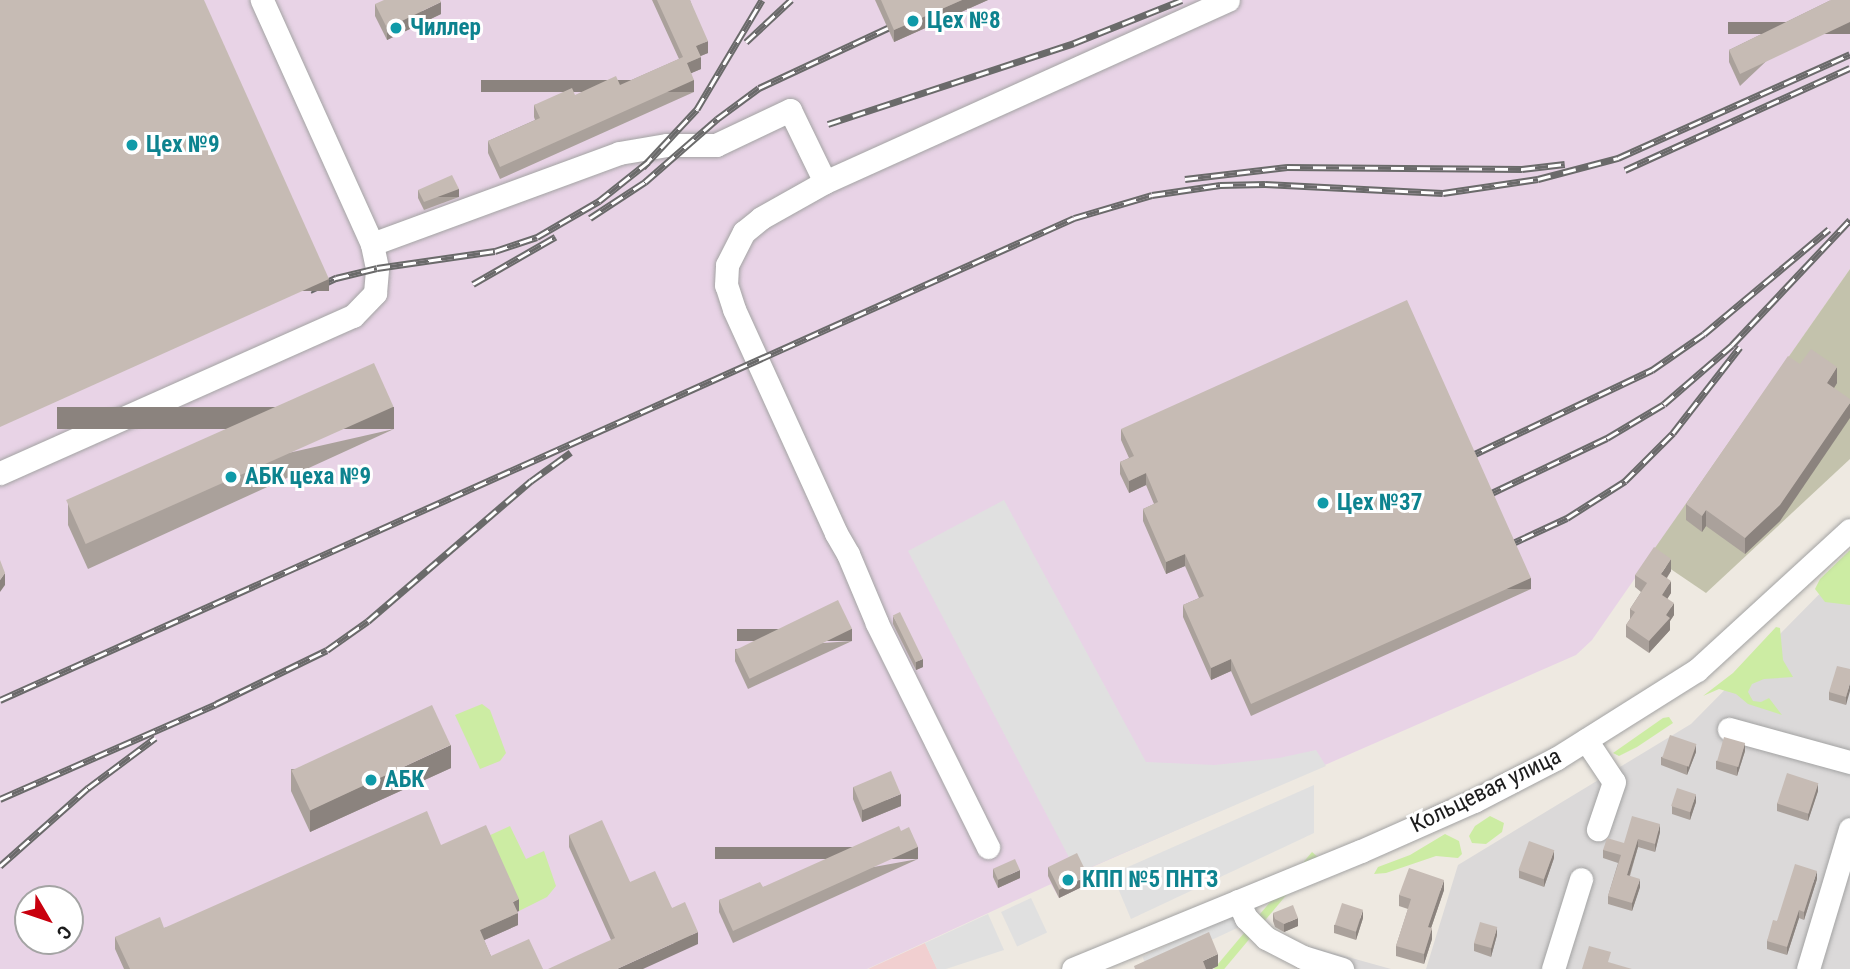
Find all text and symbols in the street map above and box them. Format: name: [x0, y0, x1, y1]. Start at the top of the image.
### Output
place label: Цех №8: [927, 7, 1001, 35]
marker: Цех №8: [905, 13, 921, 29]
place label: Чиллер: [410, 14, 481, 42]
marker: Чиллер: [388, 20, 404, 36]
place label: Цех №9: [146, 131, 220, 159]
marker: Цех №9: [124, 137, 140, 153]
place label: АБК цеха №9: [245, 463, 371, 491]
marker: АБК цеха №9: [223, 469, 239, 485]
place label: Цех №37: [1337, 489, 1422, 517]
marker: Цех №37: [1315, 495, 1331, 511]
street label: Кольцевая улица: [1406, 743, 1566, 839]
place label: АБК: [385, 766, 424, 794]
marker: АБК: [363, 772, 379, 788]
place label: КПП №5 ПНТЗ: [1082, 866, 1218, 894]
marker: КПП №5 ПНТЗ: [1060, 872, 1076, 888]
north arrow: [14, 885, 84, 955]
text: С: [52, 921, 77, 944]

